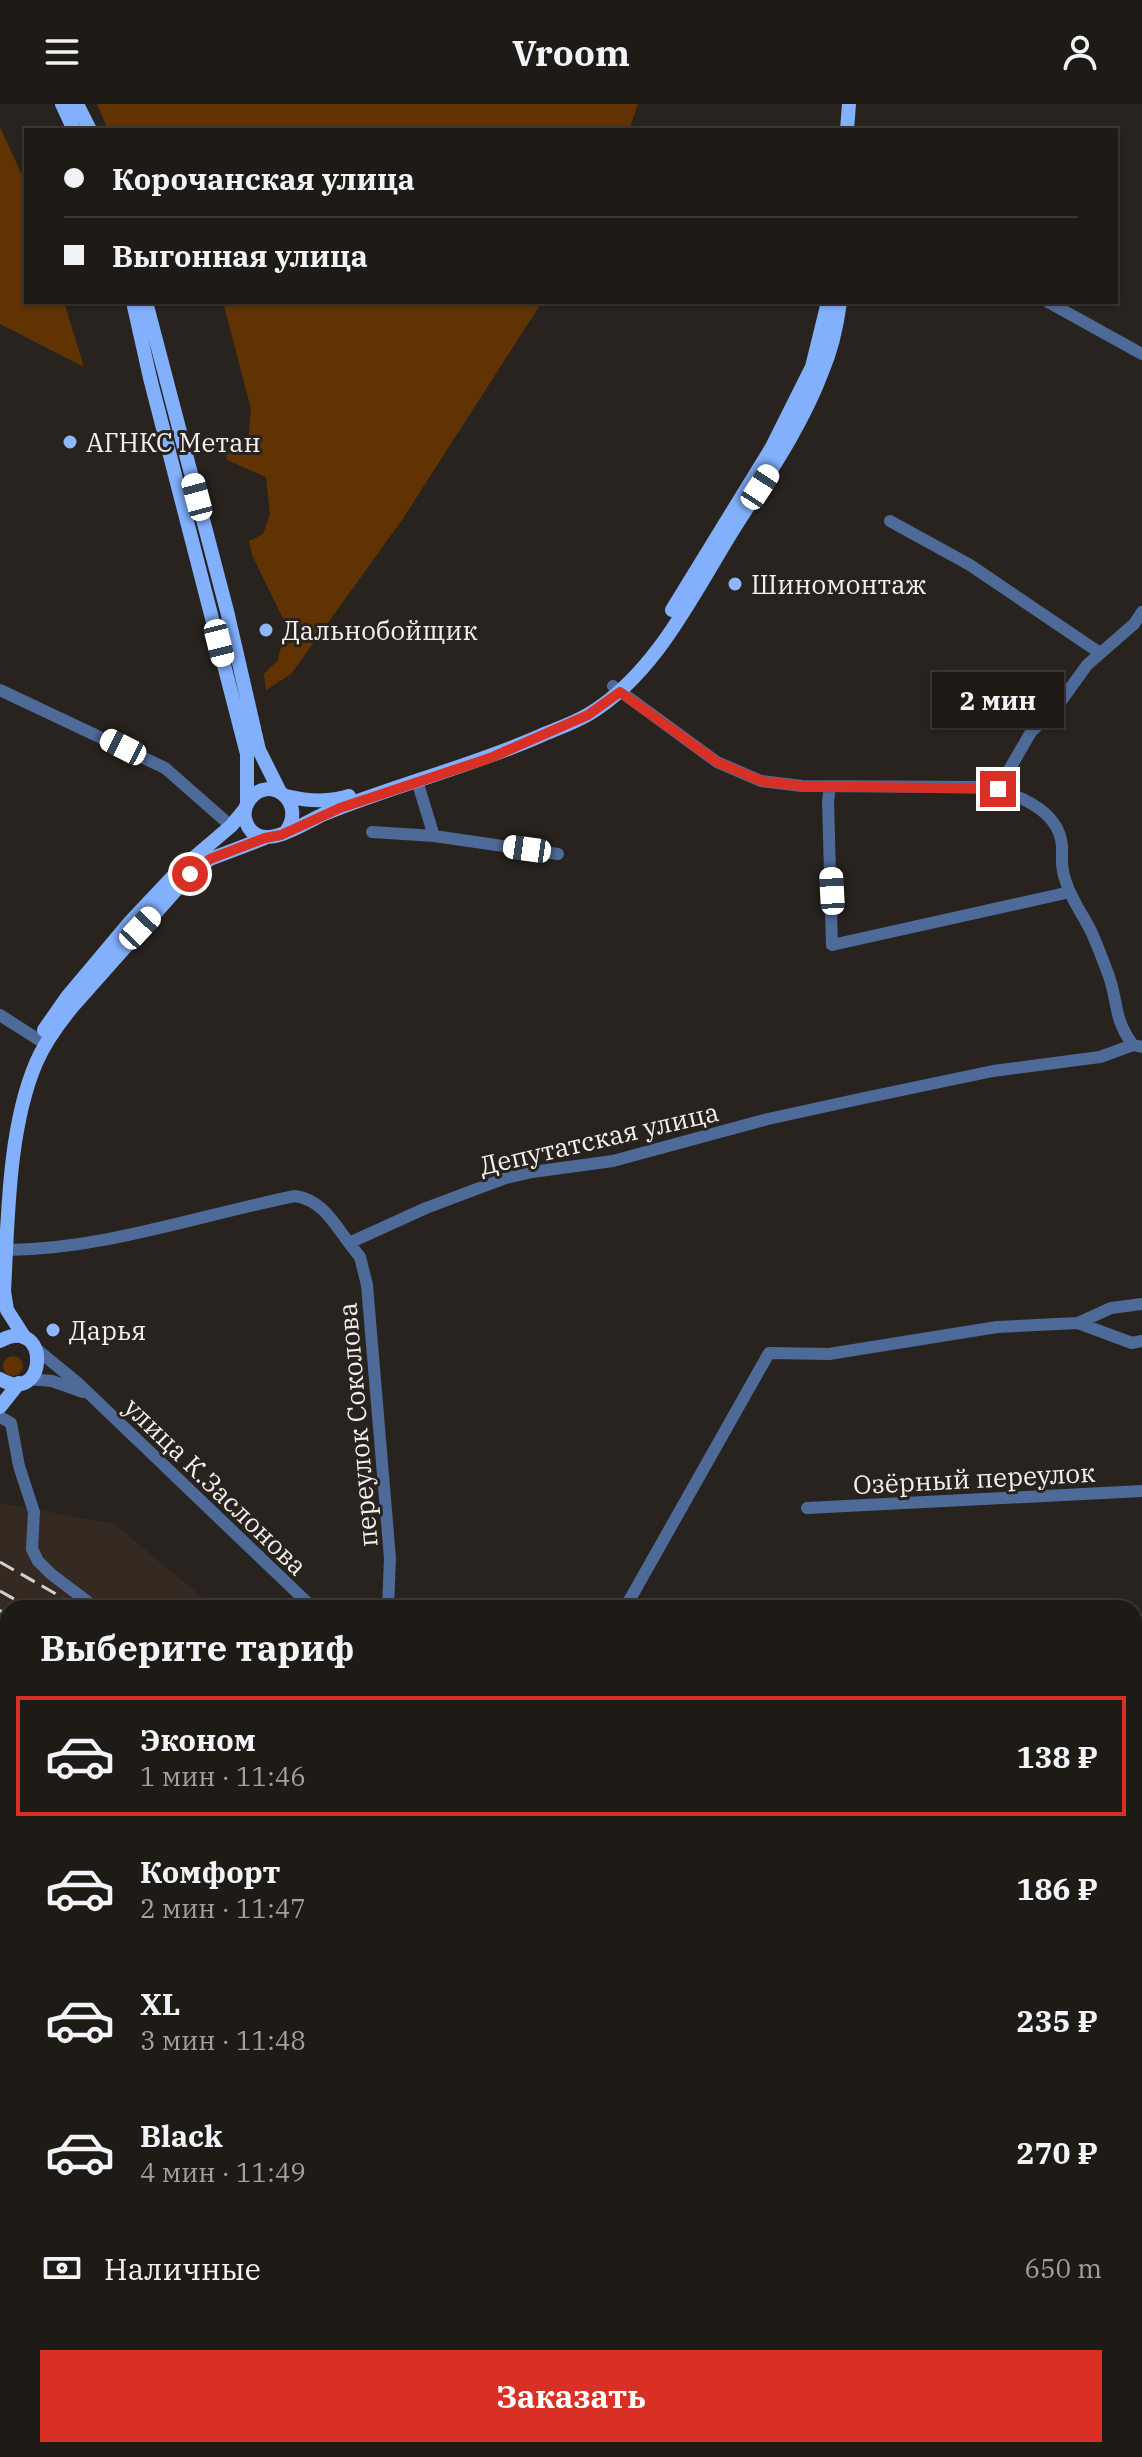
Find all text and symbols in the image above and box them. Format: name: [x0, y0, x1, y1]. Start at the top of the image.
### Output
text: Vroom: [512, 29, 630, 76]
icon: menu: [40, 30, 84, 74]
icon: person: [1058, 30, 1102, 74]
text: Корочанская улица: [112, 159, 415, 198]
text: Выгонная улица: [112, 236, 368, 275]
place label: АГНКС Метан: [86, 425, 261, 459]
marker: АГНКС Метан: [61, 433, 79, 451]
car: [737, 460, 783, 514]
car: [179, 471, 215, 523]
place label: Шиномонтаж: [751, 567, 926, 601]
marker: Шиномонтаж: [726, 575, 744, 593]
place label: Дальнобойщик: [282, 613, 478, 647]
car: [202, 617, 236, 669]
marker: Дальнобойщик: [257, 621, 275, 639]
callout: 2 мин: [932, 673, 1064, 729]
text: 2 мин: [960, 683, 1036, 717]
car: [96, 725, 150, 769]
route end: [980, 771, 1016, 807]
car: [502, 834, 552, 864]
route start: [172, 856, 208, 892]
car: [819, 866, 845, 916]
car: [115, 902, 165, 954]
street label: Депутатская улица: [476, 1094, 722, 1182]
street label: переулок Соколова: [329, 1301, 385, 1549]
place label: Дарья: [69, 1313, 146, 1347]
marker: Дарья: [44, 1321, 62, 1339]
street label: улица К.Заслонова: [117, 1390, 315, 1582]
street label: Озёрный переулок: [852, 1455, 1096, 1501]
text: Выберите тариф: [40, 1624, 354, 1671]
icon: car: [44, 1720, 116, 1792]
text: Эконом: [140, 1720, 256, 1759]
text: 138 ₽: [1017, 1737, 1098, 1776]
text: 1 мин · 11:46: [140, 1759, 306, 1793]
icon: car: [44, 1852, 116, 1924]
text: Комфорт: [140, 1852, 281, 1891]
text: 186 ₽: [1017, 1869, 1098, 1908]
text: 2 мин · 11:47: [140, 1891, 306, 1925]
icon: car: [44, 1984, 116, 2056]
text: XL: [140, 1984, 180, 2023]
text: 235 ₽: [1017, 2001, 1098, 2040]
text: 3 мин · 11:48: [140, 2023, 306, 2057]
icon: car: [44, 2116, 116, 2188]
text: Black: [140, 2116, 223, 2155]
text: 270 ₽: [1017, 2133, 1098, 2172]
text: 4 мин · 11:49: [140, 2155, 306, 2189]
icon: cash: [40, 2246, 84, 2290]
text: Наличные: [104, 2249, 261, 2288]
text: 650 m: [1024, 2251, 1102, 2285]
button: Заказать: [40, 2350, 1102, 2442]

